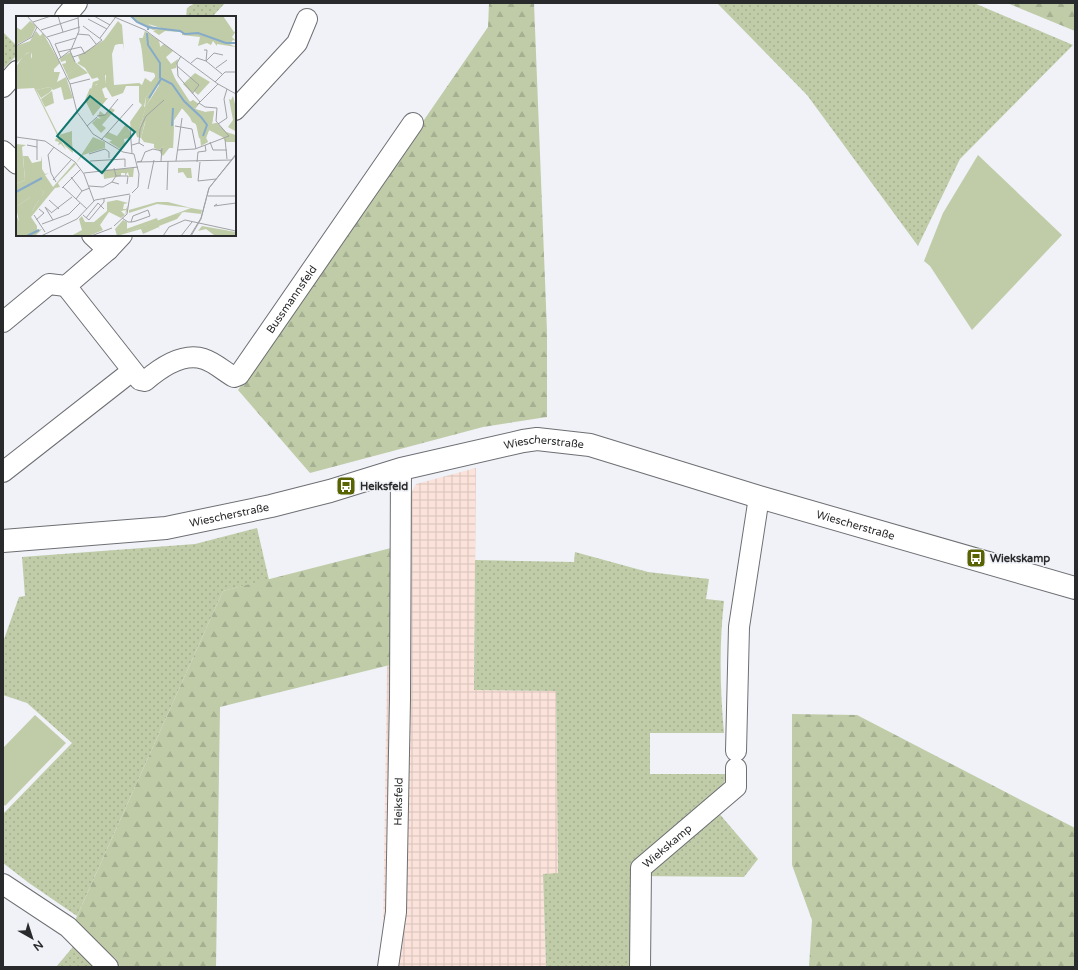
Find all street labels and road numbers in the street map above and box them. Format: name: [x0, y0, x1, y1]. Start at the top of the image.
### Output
street label: Bussmannsfeld: [264, 263, 320, 336]
street label: Wiescherstraße: [502, 433, 585, 452]
street label: Wiescherstraße: [188, 501, 270, 530]
street label: Wiescherstraße: [815, 508, 896, 543]
street label: Heiksfeld: [392, 777, 406, 826]
street label: Wiekskamp: [640, 822, 694, 871]

